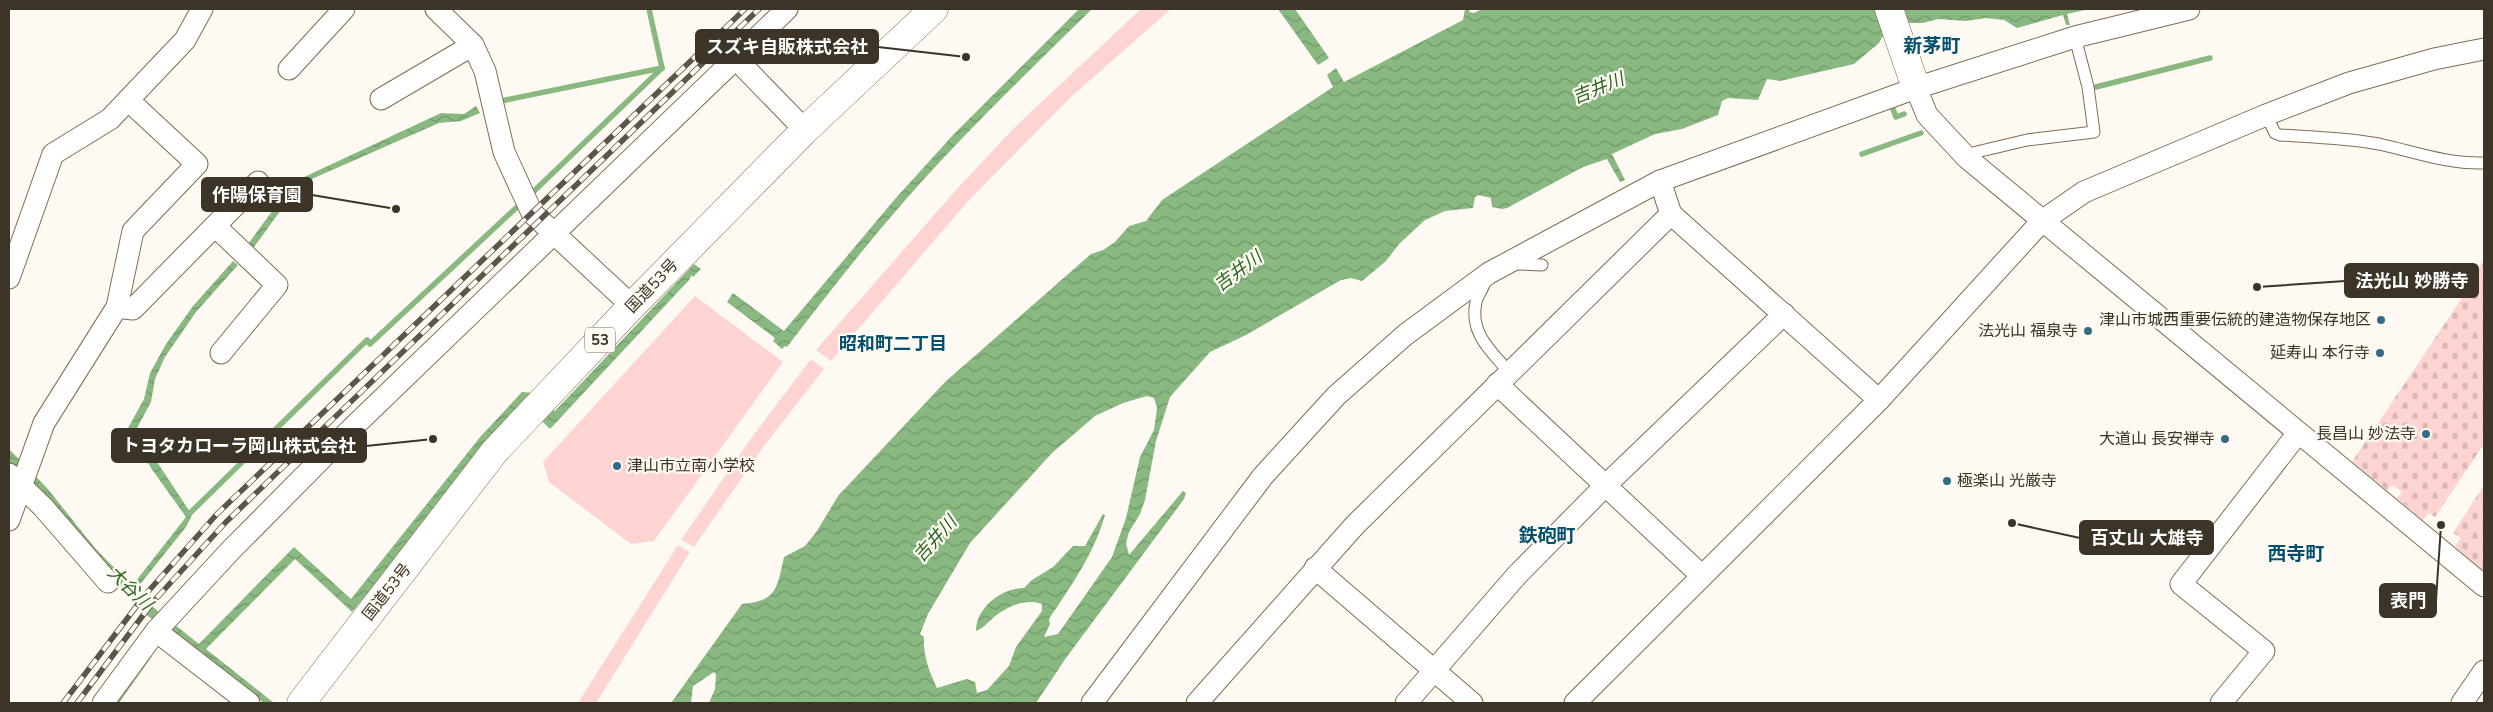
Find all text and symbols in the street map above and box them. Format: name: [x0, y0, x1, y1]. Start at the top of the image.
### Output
callout: スズキ自販株式会社: [696, 30, 878, 63]
district label: 新茅町: [1903, 33, 1961, 59]
text: スズキ自販株式会社: [706, 35, 868, 59]
water label: 吉井川: [1568, 66, 1629, 109]
callout: 作陽保育園: [202, 178, 312, 211]
text: 作陽保育園: [212, 183, 302, 207]
water label: 吉井川: [1209, 244, 1268, 297]
street label: 国道53号: [621, 254, 683, 318]
callout: 法光山 妙勝寺: [2345, 264, 2478, 297]
text: 法光山 妙勝寺: [2356, 269, 2468, 293]
place label: 津山市城西重要伝統的建造物保存地区: [2099, 309, 2371, 331]
marker: 津山市城西重要伝統的建造物保存地区: [2375, 314, 2387, 326]
place label: 法光山 福泉寺: [1978, 320, 2078, 342]
marker: 法光山 福泉寺: [2082, 325, 2094, 337]
road number: 53: [585, 328, 615, 352]
district label: 昭和町二丁目: [839, 332, 947, 356]
place label: 延寿山 本行寺: [2270, 342, 2370, 364]
marker: 延寿山 本行寺: [2374, 347, 2386, 359]
place label: 長昌山 妙法寺: [2316, 423, 2416, 445]
place label: 大道山 長安禅寺: [2099, 428, 2215, 450]
marker: 長昌山 妙法寺: [2420, 428, 2432, 440]
callout: トヨタカローラ岡山株式会社: [112, 429, 366, 462]
marker: 大道山 長安禅寺: [2219, 433, 2231, 445]
text: トヨタカローラ岡山株式会社: [122, 434, 356, 458]
place label: 津山市立南小学校: [627, 455, 755, 477]
marker: 津山市立南小学校: [611, 460, 623, 472]
place label: 極楽山 光厳寺: [1957, 470, 2057, 492]
marker: 極楽山 光厳寺: [1941, 475, 1953, 487]
water label: 吉井川: [908, 509, 963, 567]
callout: 百丈山 大雄寺: [2080, 521, 2213, 554]
district label: 鉄砲町: [1518, 523, 1576, 549]
text: 百丈山 大雄寺: [2091, 526, 2203, 550]
district label: 西寺町: [2267, 541, 2325, 567]
street label: 国道53号: [358, 559, 416, 625]
water label: 大谷川: [102, 561, 159, 617]
callout: 表門: [2380, 584, 2436, 617]
text: 表門: [2390, 589, 2426, 613]

